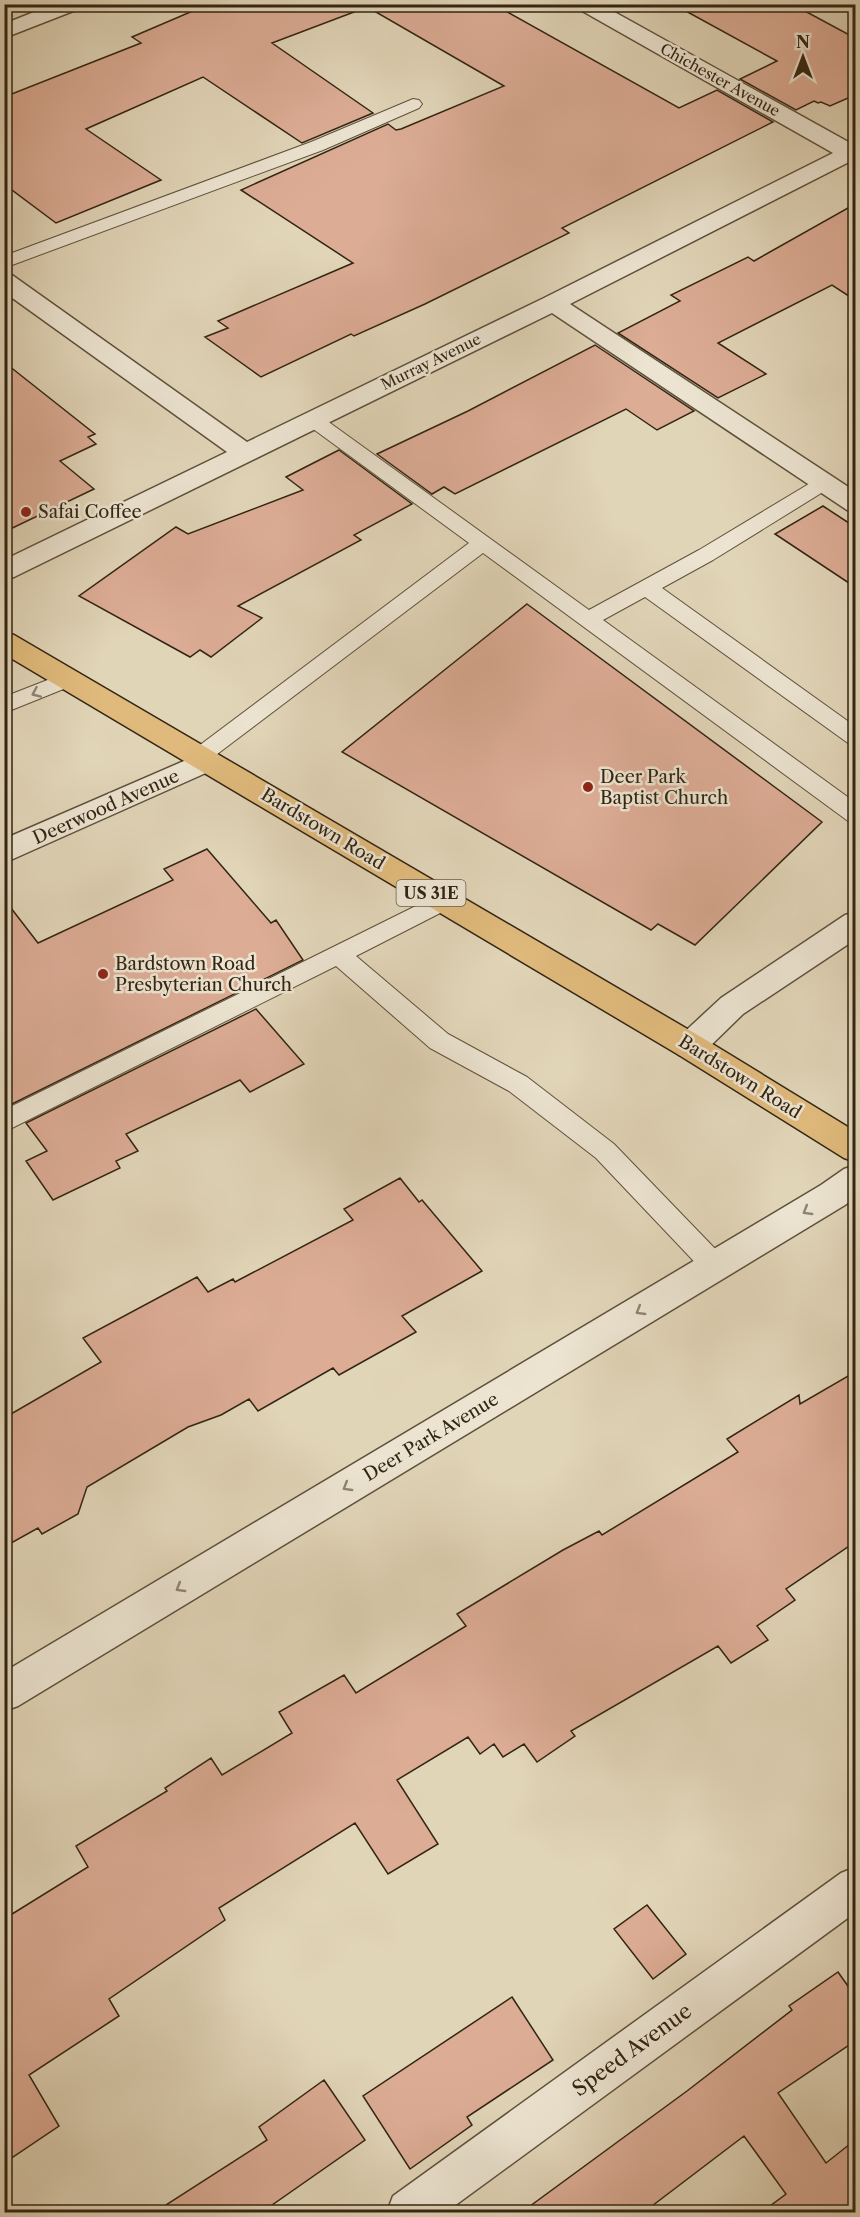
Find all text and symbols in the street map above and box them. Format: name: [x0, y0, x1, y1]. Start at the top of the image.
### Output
north arrow: [773, 27, 833, 87]
text: N: [796, 32, 810, 52]
street label: Chichester Avenue: [657, 39, 783, 120]
street label: Murray Avenue: [378, 329, 484, 394]
place label: Safai Coffee: [38, 501, 142, 523]
marker: Safai Coffee: [19, 505, 33, 519]
one-way arrow: [32, 685, 43, 697]
street label: Deerwood Avenue: [29, 765, 183, 849]
place label: Deer Park Baptist Church: [600, 766, 728, 809]
marker: Deer Park Baptist Church: [581, 780, 595, 794]
street label: Bardstown Road: [257, 783, 389, 875]
road number: US 31E: [396, 880, 466, 906]
place label: Bardstown Road Presbyterian Church: [115, 953, 292, 996]
marker: Bardstown Road Presbyterian Church: [96, 967, 110, 981]
street label: Bardstown Road: [675, 1030, 805, 1124]
one-way arrow: [803, 1203, 813, 1215]
one-way arrow: [636, 1304, 646, 1315]
street label: Deer Park Avenue: [360, 1388, 502, 1486]
one-way arrow: [343, 1480, 353, 1492]
one-way arrow: [176, 1580, 186, 1592]
street label: Speed Avenue: [567, 1998, 696, 2101]

